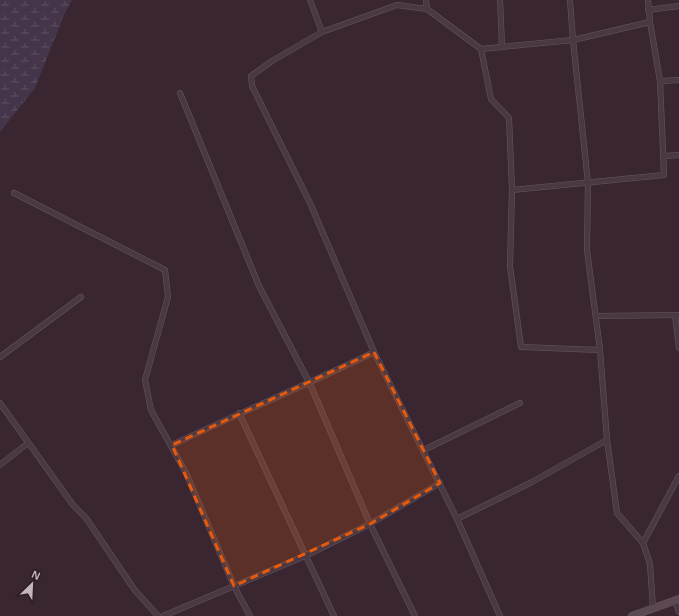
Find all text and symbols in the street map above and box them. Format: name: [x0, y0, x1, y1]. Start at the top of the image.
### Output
north arrow: [12, 564, 52, 604]
text: N: [30, 568, 42, 582]

